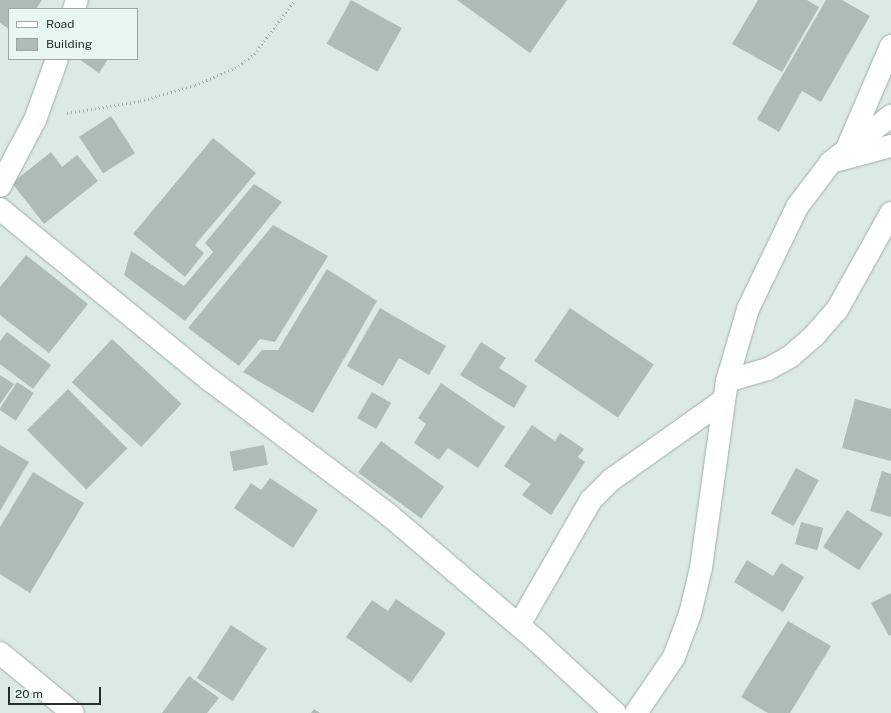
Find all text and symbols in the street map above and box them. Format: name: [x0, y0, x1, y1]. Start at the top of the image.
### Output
legend: [8, 8, 138, 60]
text: Road: [46, 17, 74, 31]
text: Building: [46, 37, 92, 51]
scale bar: [10, 679, 103, 705]
text: 20 m: [15, 687, 43, 701]

